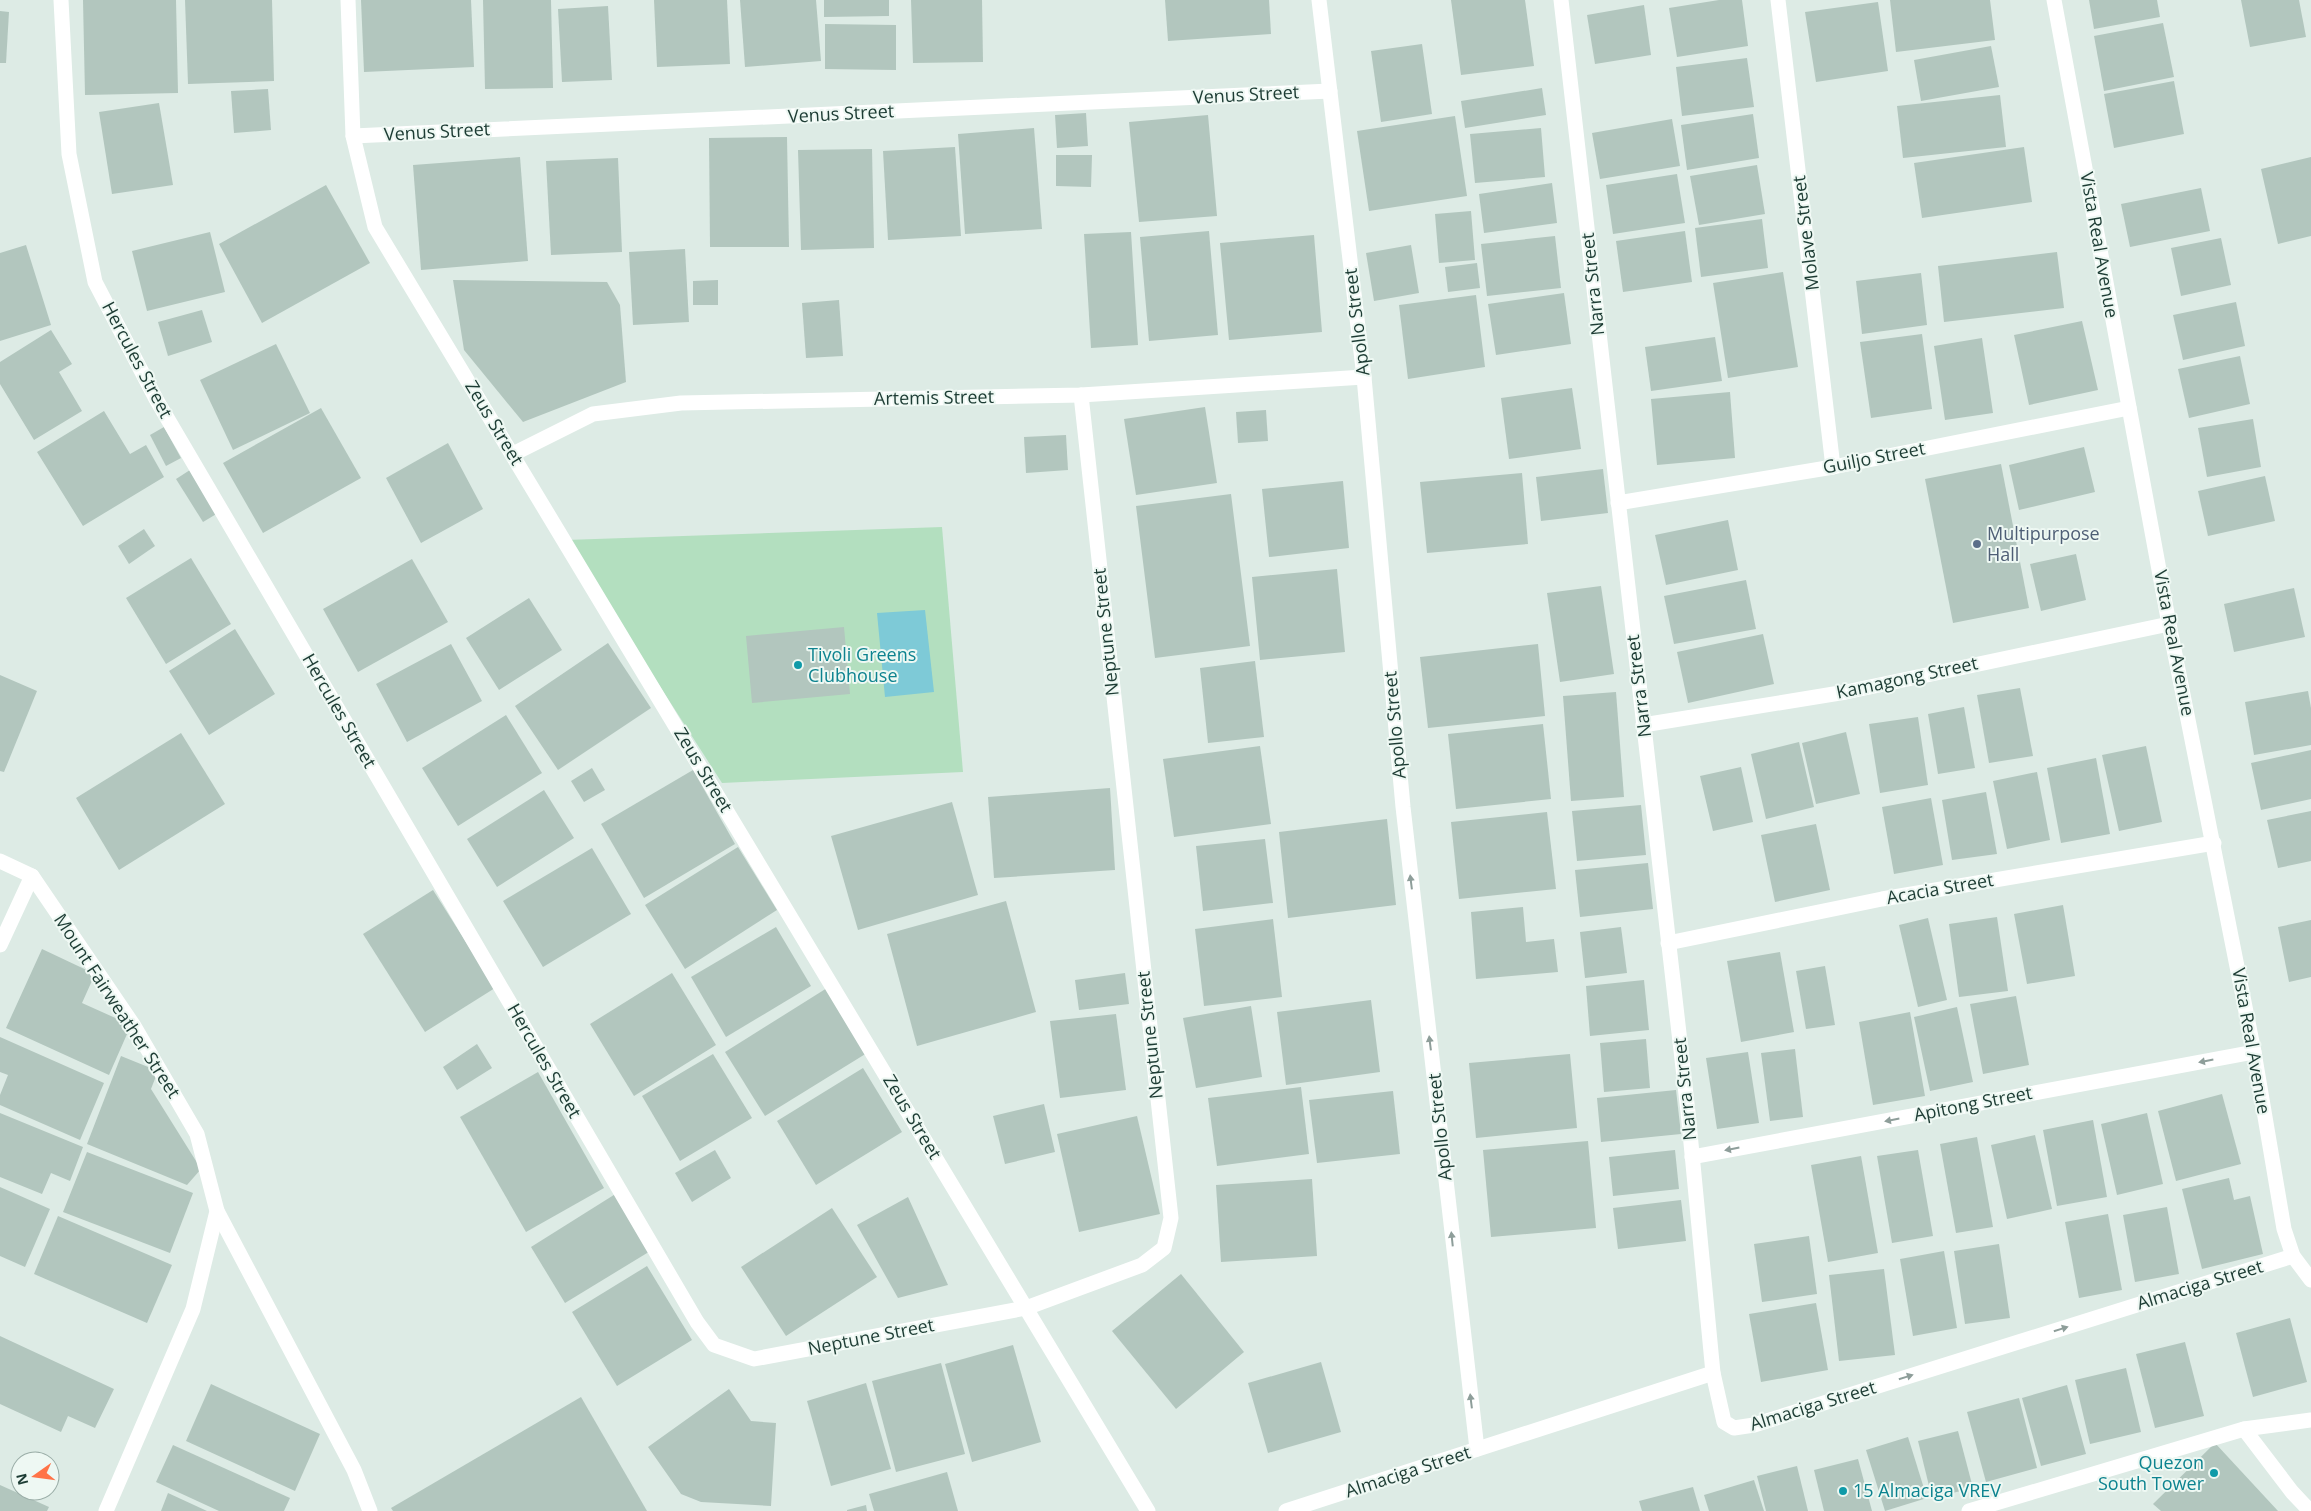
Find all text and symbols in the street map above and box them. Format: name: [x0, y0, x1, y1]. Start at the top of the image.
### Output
street label: Venus Street: [1192, 79, 1300, 109]
street label: Venus Street: [787, 98, 895, 128]
street label: Venus Street: [383, 116, 491, 146]
street label: Vista Real Avenue: [2075, 170, 2125, 320]
street label: Molave Street: [1786, 174, 1824, 292]
street label: Narra Street: [1575, 232, 1609, 337]
street label: Apollo Street: [1338, 267, 1375, 377]
street label: Hercules Street: [97, 297, 179, 422]
street label: Zeus Street: [460, 376, 530, 469]
street label: Artemis Street: [874, 384, 994, 410]
street label: Guiljo Street: [1821, 435, 1927, 479]
place label: Multipurpose Hall: [1987, 521, 2100, 566]
marker: Multipurpose Hall: [1971, 538, 1983, 550]
street label: Neptune Street: [1086, 567, 1124, 697]
street label: Vista Real Avenue: [2149, 568, 2201, 718]
street label: Narra Street: [1620, 633, 1656, 739]
place label: Tivoli Greens Clubhouse: [808, 642, 916, 687]
street label: Hercules Street: [297, 649, 382, 772]
street label: Kamagong Street: [1834, 650, 1980, 704]
marker: Tivoli Greens Clubhouse: [792, 659, 804, 671]
street label: Apollo Street: [1377, 670, 1411, 780]
street label: Zeus Street: [669, 723, 739, 816]
street label: Acacia Street: [1885, 867, 1995, 909]
one-way arrow: [1407, 873, 1415, 889]
street label: Mount Fairweather Street: [49, 909, 187, 1102]
street label: Vista Real Avenue: [2227, 966, 2277, 1116]
street label: Neptune Street: [1130, 970, 1168, 1100]
street label: Hercules Street: [502, 999, 587, 1122]
one-way arrow: [1426, 1035, 1434, 1051]
street label: Narra Street: [1667, 1037, 1701, 1142]
one-way arrow: [2199, 1057, 2214, 1065]
street label: Zeus Street: [878, 1070, 948, 1163]
street label: Apollo Street: [1421, 1072, 1457, 1182]
street label: Apitong Street: [1912, 1080, 2034, 1126]
one-way arrow: [1883, 1116, 1899, 1124]
one-way arrow: [1724, 1146, 1740, 1154]
one-way arrow: [1448, 1231, 1456, 1247]
street label: Almaciga Street: [2134, 1253, 2266, 1315]
street label: Neptune Street: [806, 1312, 936, 1360]
one-way arrow: [2053, 1324, 2068, 1332]
one-way arrow: [1898, 1373, 1913, 1381]
street label: Almaciga Street: [1747, 1374, 1879, 1436]
one-way arrow: [1467, 1393, 1475, 1409]
street label: Almaciga Street: [1342, 1439, 1473, 1503]
place label: Quezon South Tower: [2098, 1450, 2205, 1495]
north arrow: [10, 1451, 60, 1501]
marker: Quezon South Tower: [2208, 1467, 2220, 1479]
text: N: [11, 1471, 32, 1487]
place label: 15 Almaciga VREV: [1853, 1478, 2001, 1502]
marker: 15 Almaciga VREV: [1837, 1485, 1849, 1497]

